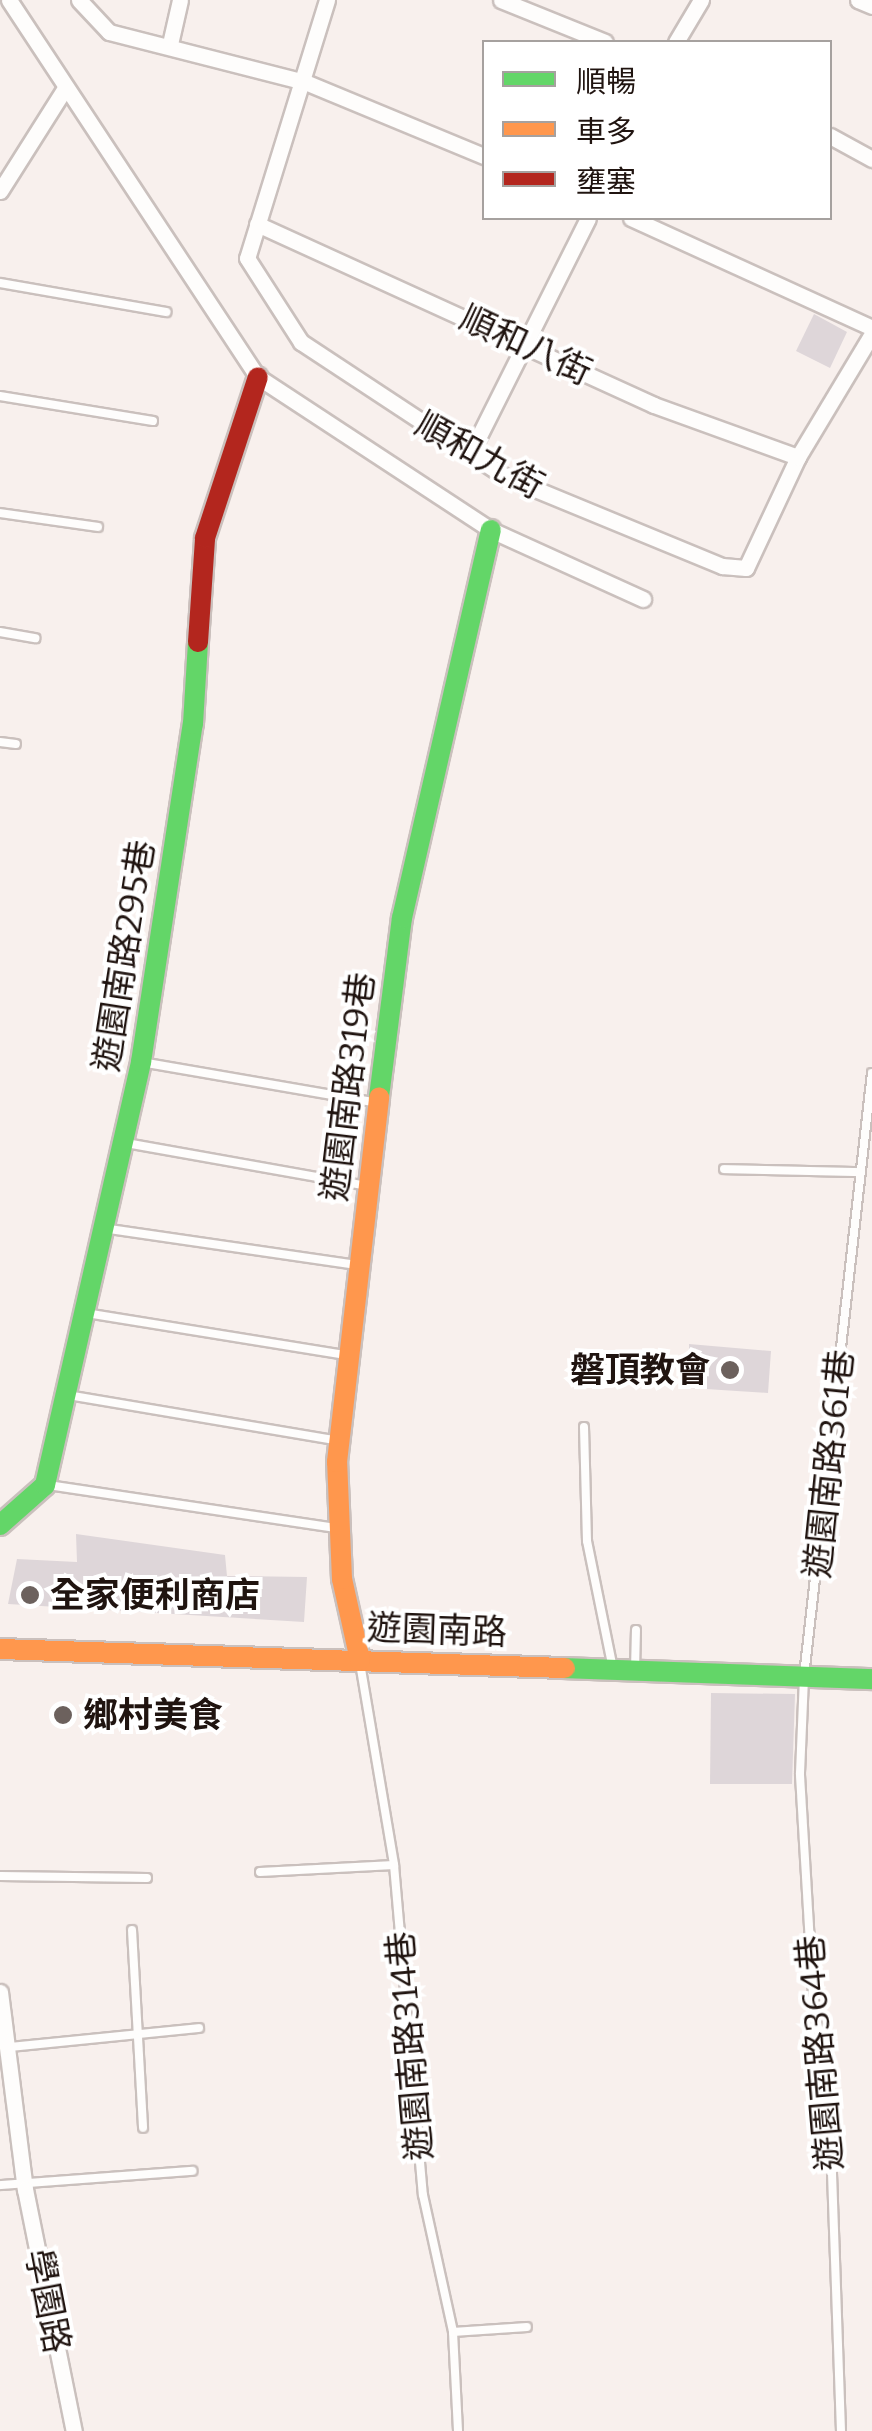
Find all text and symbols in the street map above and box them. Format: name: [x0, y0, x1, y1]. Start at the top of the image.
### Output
legend: [482, 40, 832, 220]
text: 順暢: [576, 64, 636, 100]
text: 車多: [576, 114, 636, 150]
text: 壅塞: [576, 164, 636, 200]
street label: 順和八街: [454, 296, 598, 394]
street label: 順和九街: [409, 403, 551, 507]
street label: 遊園南路295巷: [85, 838, 163, 1074]
street label: 遊園南路319巷: [313, 970, 383, 1204]
street label: 遊園南路361巷: [796, 1348, 862, 1580]
place label: 磐頂教會: [570, 1349, 710, 1391]
marker: 磐頂教會: [719, 1359, 741, 1381]
place label: 全家便利商店: [50, 1574, 260, 1616]
marker: 全家便利商店: [19, 1584, 41, 1606]
street label: 遊園南路: [366, 1607, 508, 1653]
place label: 鄉村美食: [83, 1694, 223, 1736]
marker: 鄉村美食: [52, 1704, 74, 1726]
street label: 遊園南路314巷: [379, 1930, 441, 2162]
street label: 遊園南路364巷: [789, 1934, 851, 2172]
street label: 學園路: [17, 2245, 79, 2357]

